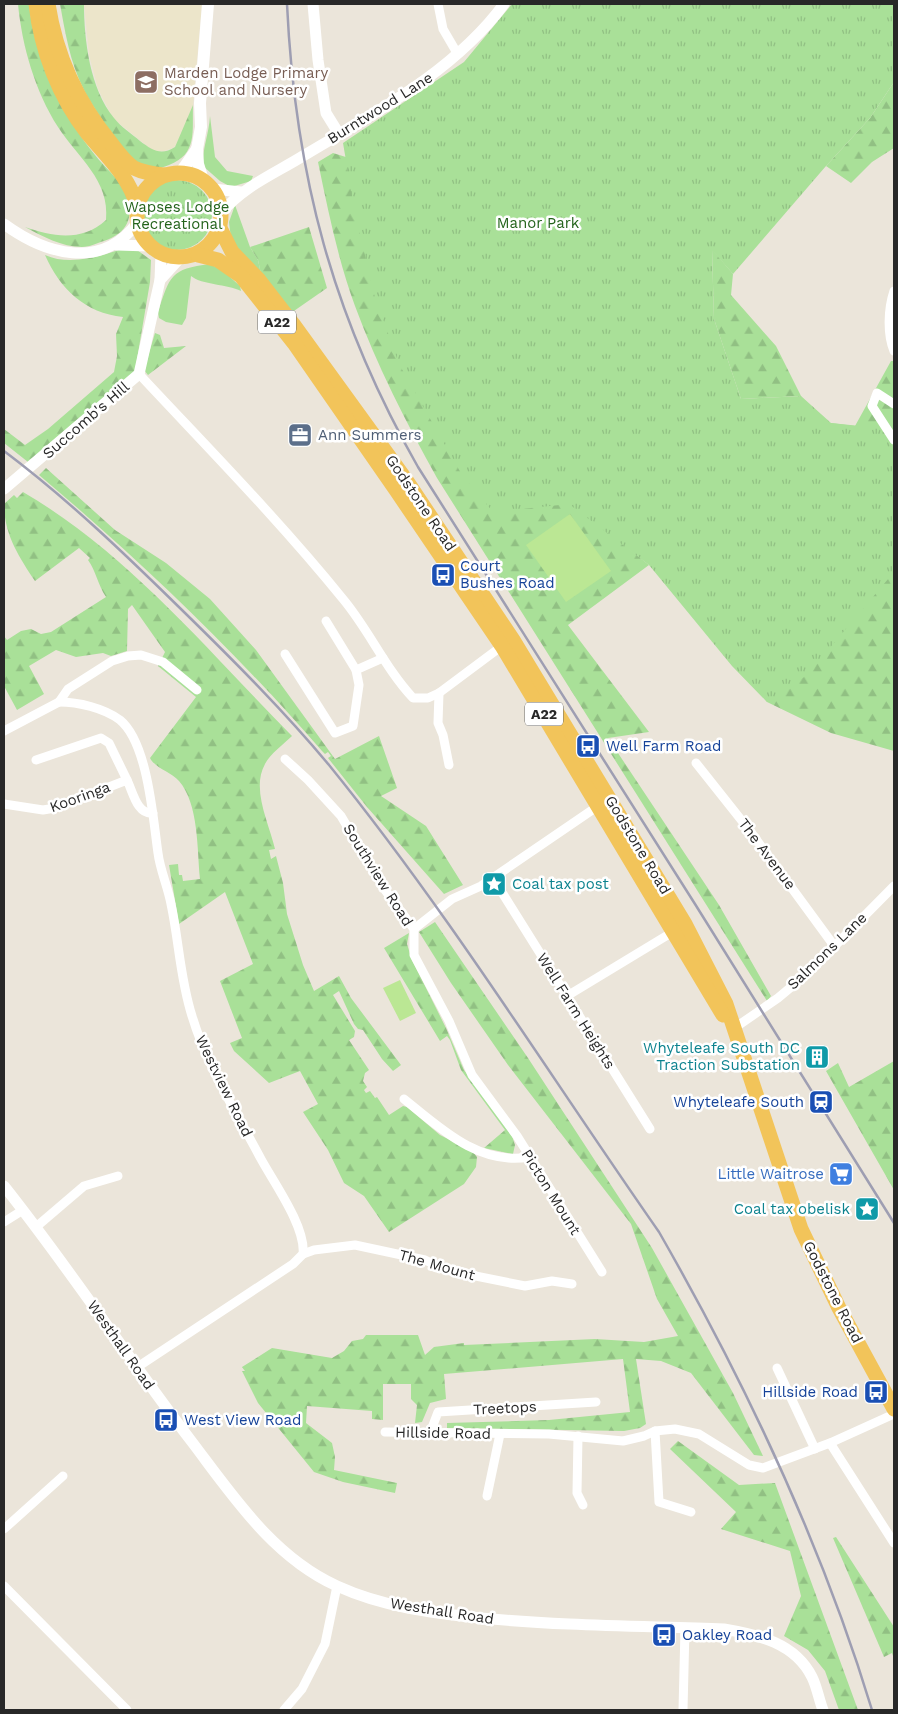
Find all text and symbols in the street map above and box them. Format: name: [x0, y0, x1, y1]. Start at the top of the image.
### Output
place label: Marden Lodge Primary School and Nursery: [164, 64, 329, 99]
street label: Burntwood Lane: [324, 68, 436, 148]
school or university icon: Marden Lodge Primary School and Nursery: [133, 69, 159, 95]
park label: Wapses Lodge Recreational: [124, 198, 230, 233]
park label: Manor Park: [497, 214, 580, 232]
road number: A22: [258, 311, 296, 334]
street label: Succomb's Hill: [39, 377, 133, 462]
office icon: Ann Summers: [287, 422, 313, 448]
place label: Ann Summers: [318, 426, 421, 444]
street label: Godstone Road: [382, 451, 460, 555]
place label: Court Bushes Road: [460, 557, 555, 592]
bus stop icon: Court Bushes Road: [430, 562, 456, 588]
road number: A22: [525, 702, 563, 726]
bus stop icon: Well Farm Road: [575, 733, 601, 759]
place label: Well Farm Road: [606, 737, 721, 755]
street label: Kooringa: [47, 778, 113, 816]
street label: Godstone Road: [601, 792, 675, 898]
street label: The Avenue: [734, 815, 800, 893]
street label: Southview Road: [339, 820, 417, 930]
place icon: Coal tax post: [481, 871, 507, 897]
place label: Coal tax post: [512, 875, 610, 893]
street label: Salmons Lane: [784, 909, 870, 993]
street label: Well Farm Heights: [533, 950, 619, 1073]
street label: Westview Road: [192, 1032, 256, 1140]
place label: Whyteleafe South DC Traction Substation: [643, 1039, 800, 1074]
building icon: Whyteleafe South DC Traction Substation: [804, 1044, 830, 1070]
station icon: Whyteleafe South: [808, 1089, 834, 1115]
place label: Whyteleafe South: [673, 1093, 804, 1111]
street label: Picton Mount: [517, 1146, 585, 1239]
supermarket icon: Little Waitrose: [828, 1161, 854, 1187]
place label: Little Waitrose: [717, 1165, 824, 1183]
place icon: Coal tax obelisk: [854, 1196, 880, 1222]
place label: Coal tax obelisk: [734, 1200, 850, 1218]
street label: Godstone Road: [800, 1238, 866, 1346]
street label: The Mount: [397, 1246, 478, 1285]
street label: Westhall Road: [84, 1297, 158, 1393]
bus stop icon: Hillside Road: [863, 1379, 889, 1405]
place label: Hillside Road: [762, 1383, 858, 1401]
street label: Treetops: [473, 1397, 537, 1419]
bus stop icon: West View Road: [153, 1407, 179, 1433]
place label: West View Road: [184, 1411, 301, 1429]
street label: Hillside Road: [395, 1423, 491, 1443]
street label: Westhall Road: [389, 1594, 495, 1628]
bus stop icon: Oakley Road: [651, 1622, 677, 1648]
place label: Oakley Road: [682, 1626, 772, 1644]

